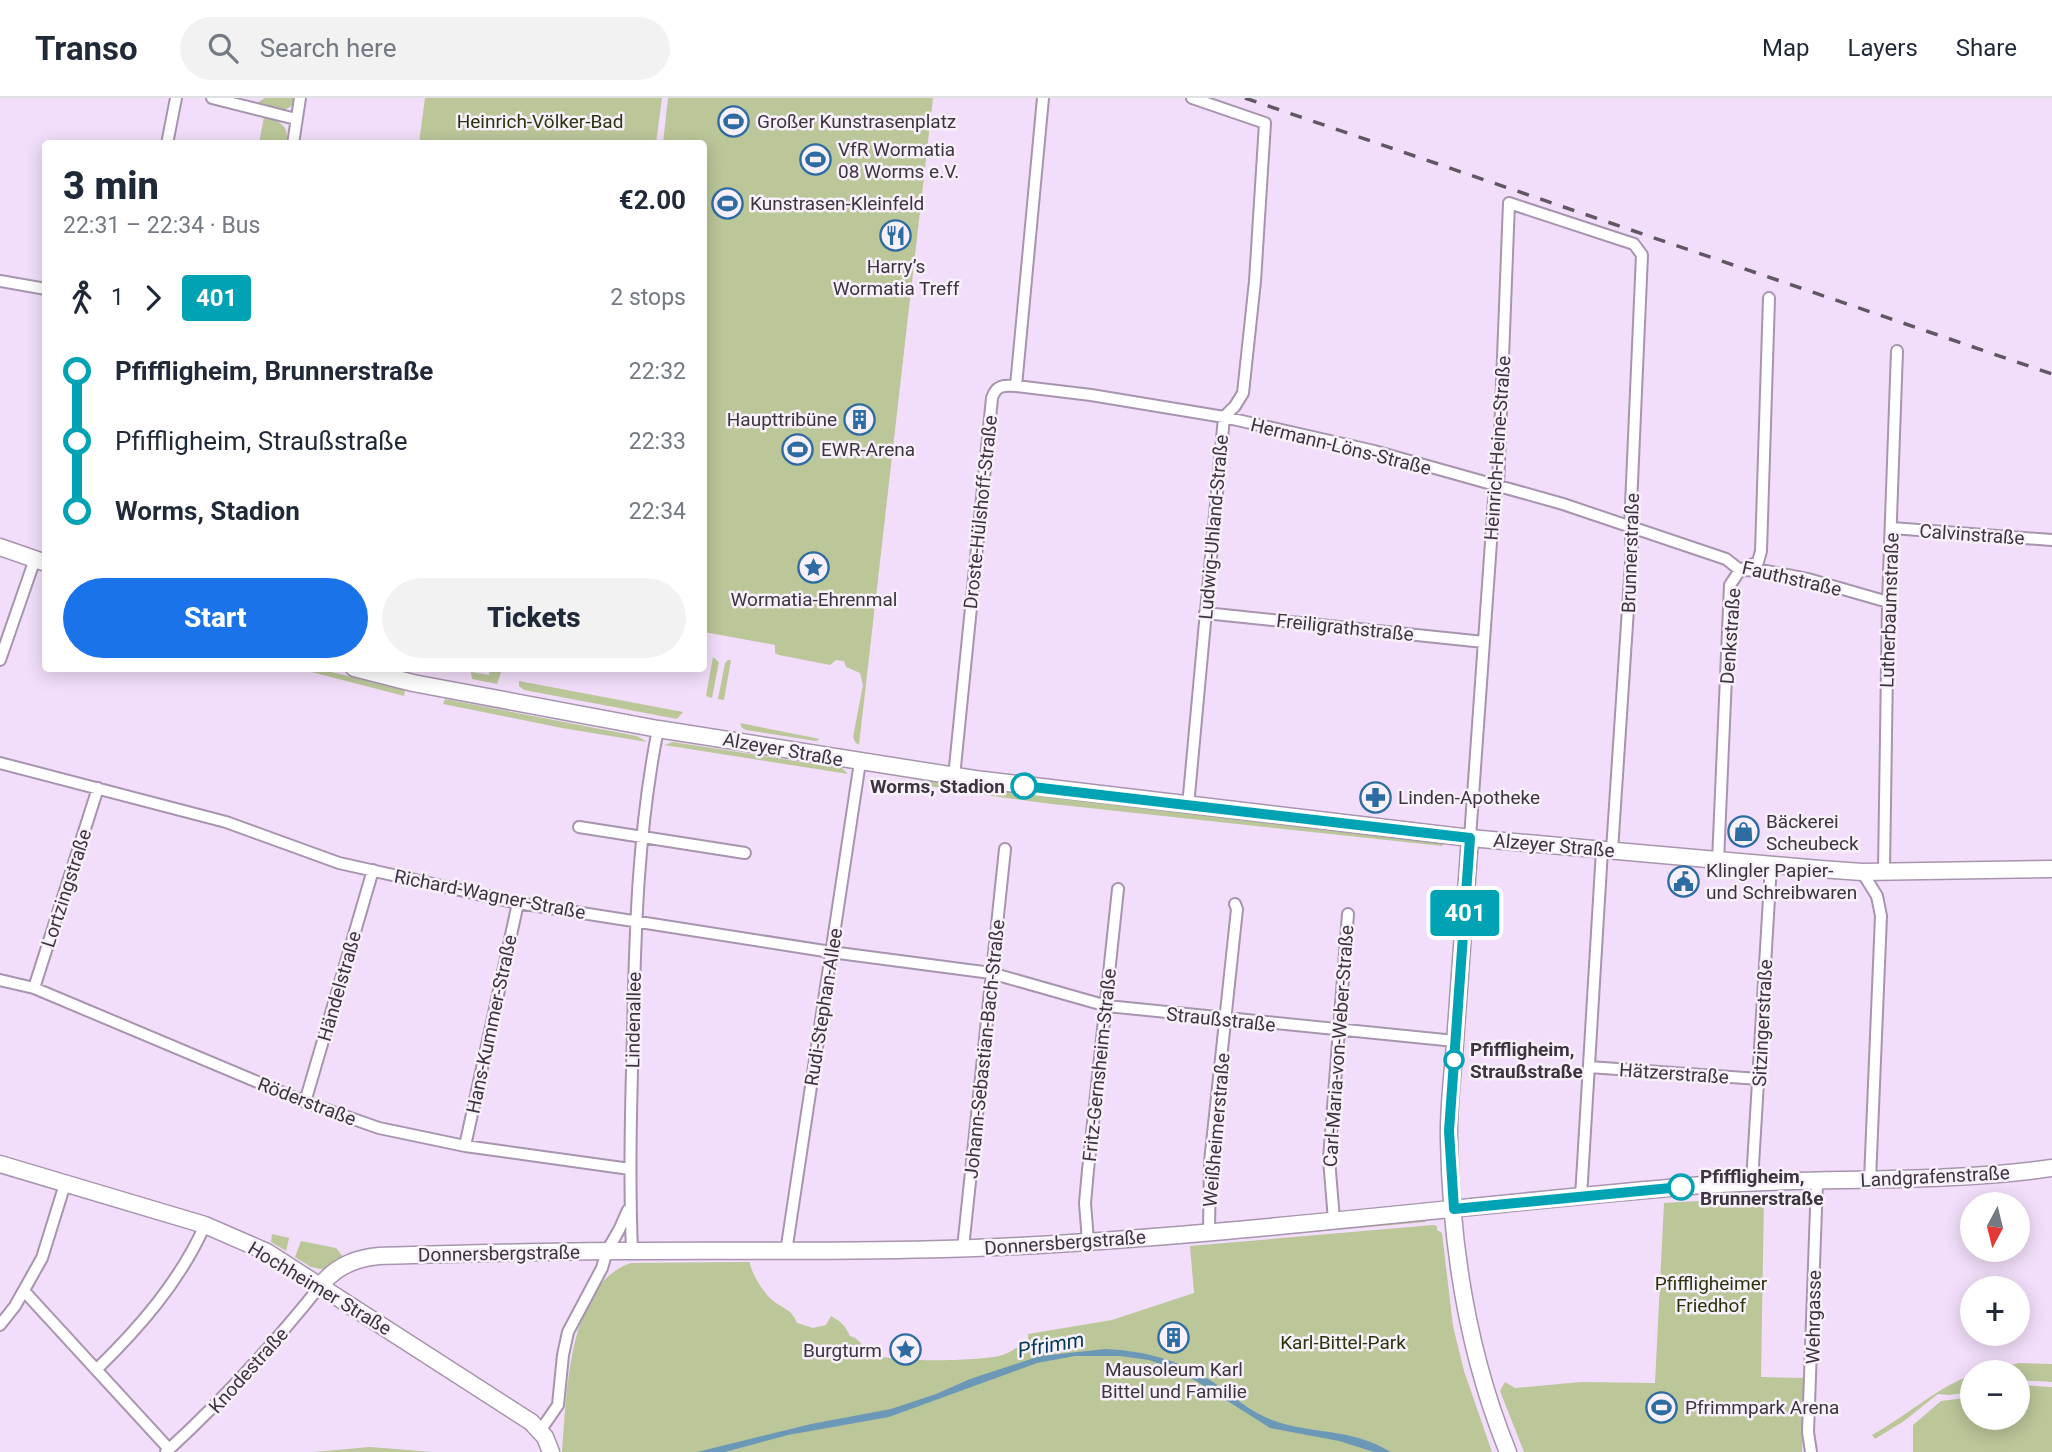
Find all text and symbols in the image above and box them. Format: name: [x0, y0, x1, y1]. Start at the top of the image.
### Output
search box: [180, 17, 670, 80]
text: Transo: [35, 29, 138, 68]
icon: search: [204, 29, 242, 67]
text: Search here: [260, 33, 396, 63]
text: Map: [1762, 34, 1810, 62]
text: Layers: [1848, 34, 1918, 62]
text: Share: [1956, 34, 2017, 62]
sports icon: Großer Kunstrasenplatz: [717, 104, 751, 138]
park label: Heinrich-Völker-Bad: [457, 110, 623, 133]
place label: Großer Kunstrasenplatz: [757, 110, 956, 133]
place label: VfR Wormatia 08 Worms e.V.: [838, 138, 959, 183]
sports icon: VfR Wormatia 08 Worms e.V.: [798, 143, 832, 177]
text: 3 min: [63, 164, 159, 208]
text: €2.00: [619, 185, 686, 215]
sports icon: Kunstrasen-Kleinfeld: [710, 186, 744, 220]
place label: Kunstrasen-Kleinfeld: [750, 192, 924, 215]
text: 22:31 – 22:34 · Bus: [63, 212, 260, 239]
restaurant icon: Harry’s Wormatia Treff: [879, 218, 913, 252]
place label: Harry’s Wormatia Treff: [833, 255, 960, 300]
icon: walk: [63, 279, 101, 317]
icon: forward: [134, 279, 172, 317]
text: 1: [111, 284, 124, 311]
text: 401: [196, 284, 237, 312]
text: 2 stops: [610, 284, 686, 311]
street label: Heinrich-Heine-Straße: [1480, 355, 1515, 541]
text: Pfiffligheim, Brunnerstraße: [115, 356, 433, 386]
text: 22:32: [629, 358, 686, 385]
building icon: Haupttribüne: [843, 402, 877, 436]
place label: Haupttribüne: [727, 408, 837, 431]
street label: Hermann-Löns-Straße: [1248, 413, 1434, 480]
street label: Droste-Hülshoff-Straße: [959, 414, 1002, 610]
text: Pfiffligheim, Straußstraße: [115, 426, 408, 456]
text: 22:33: [629, 428, 686, 455]
sports icon: EWR-Arena: [781, 432, 815, 466]
street label: Ludwig-Uhland-Straße: [1194, 434, 1233, 620]
place label: EWR-Arena: [821, 438, 915, 461]
street label: Brunnerstraße: [1617, 493, 1644, 613]
text: Worms, Stadion: [115, 496, 300, 526]
text: 22:34: [629, 498, 686, 525]
street label: Calvinstraße: [1919, 519, 2025, 550]
street label: Lutherbaumstraße: [1875, 532, 1904, 688]
place icon: Wormatia-Ehrenmal: [797, 551, 831, 585]
street label: Fauthstraße: [1740, 556, 1844, 601]
button: Start: [63, 578, 368, 658]
button: Tickets: [382, 578, 686, 658]
street label: Denkstraße: [1716, 587, 1745, 685]
place label: Wormatia-Ehrenmal: [731, 588, 897, 611]
street label: Freiligrathstraße: [1275, 609, 1415, 646]
street label: Alzeyer Straße: [721, 728, 845, 771]
marker: Worms, Stadion: [1011, 773, 1037, 799]
place label: Worms, Stadion: [870, 775, 1005, 798]
pharmacy icon: Linden-Apotheke: [1358, 780, 1392, 814]
place label: Linden-Apotheke: [1398, 786, 1540, 809]
place label: Bäckerei Scheubeck: [1766, 810, 1859, 855]
shop icon: Bäckerei Scheubeck: [1726, 815, 1760, 849]
street label: Lortzingstraße: [37, 826, 96, 950]
street label: Alzeyer Straße: [1492, 829, 1616, 862]
place label: Klingler Papier- und Schreibwaren: [1706, 859, 1857, 904]
public building icon: Klingler Papier- und Schreibwaren: [1666, 864, 1700, 898]
street label: Richard-Wagner-Straße: [392, 865, 588, 924]
line badge: 401: [1425, 890, 1505, 936]
text: 401: [1444, 899, 1486, 927]
street label: Johann-Sebastian-Bach-Straße: [959, 918, 1010, 1180]
street label: Carl-Maria-von-Weber-Straße: [1319, 924, 1358, 1168]
street label: Rudi-Stephan-Allee: [800, 927, 847, 1088]
street label: Händelstraße: [313, 928, 366, 1044]
street label: Hans-Kummer-Straße: [461, 933, 522, 1115]
street label: Sitzingerstraße: [1748, 959, 1777, 1087]
street label: Fritz-Gernsheim-Straße: [1078, 967, 1121, 1163]
street label: Lindenallee: [621, 972, 646, 1068]
street label: Straußstraße: [1165, 1002, 1277, 1037]
place label: Pfiffligheim, Straußstraße: [1470, 1038, 1583, 1083]
marker: Pfiffligheim, Straußstraße: [1444, 1050, 1464, 1070]
street label: Weißheimerstraße: [1198, 1052, 1235, 1208]
street label: Hätzerstraße: [1618, 1058, 1729, 1089]
street label: Röderstraße: [254, 1072, 359, 1131]
street label: Landgrafenstraße: [1860, 1161, 2010, 1192]
place label: Pfiffligheim, Brunnerstraße: [1700, 1165, 1824, 1210]
marker: Pfiffligheim, Brunnerstraße: [1668, 1174, 1694, 1200]
north arrow: [1960, 1192, 2030, 1262]
map controls: [1960, 1192, 2030, 1430]
street label: Donnersbergstraße: [983, 1225, 1147, 1260]
street label: Hochheimer Straße: [244, 1237, 396, 1340]
street label: Donnersbergstraße: [418, 1241, 580, 1266]
street label: Wehrgasse: [1801, 1270, 1826, 1364]
park label: Pfiffligheimer Friedhof: [1655, 1272, 1768, 1317]
button: +: [1960, 1276, 2030, 1346]
building icon: Mausoleum Karl Bittel und Familie: [1157, 1321, 1191, 1355]
street label: Knodestraße: [204, 1323, 293, 1418]
water label: Pfrimm: [1016, 1327, 1086, 1363]
park label: Karl-Bittel-Park: [1280, 1331, 1406, 1354]
place icon: Burgturm: [888, 1333, 922, 1367]
place label: Burgturm: [803, 1339, 882, 1362]
place label: Mausoleum Karl Bittel und Familie: [1101, 1358, 1247, 1403]
button: −: [1960, 1360, 2030, 1430]
sports icon: Pfrimmpark Arena: [1645, 1390, 1679, 1424]
place label: Pfrimmpark Arena: [1685, 1396, 1839, 1419]

